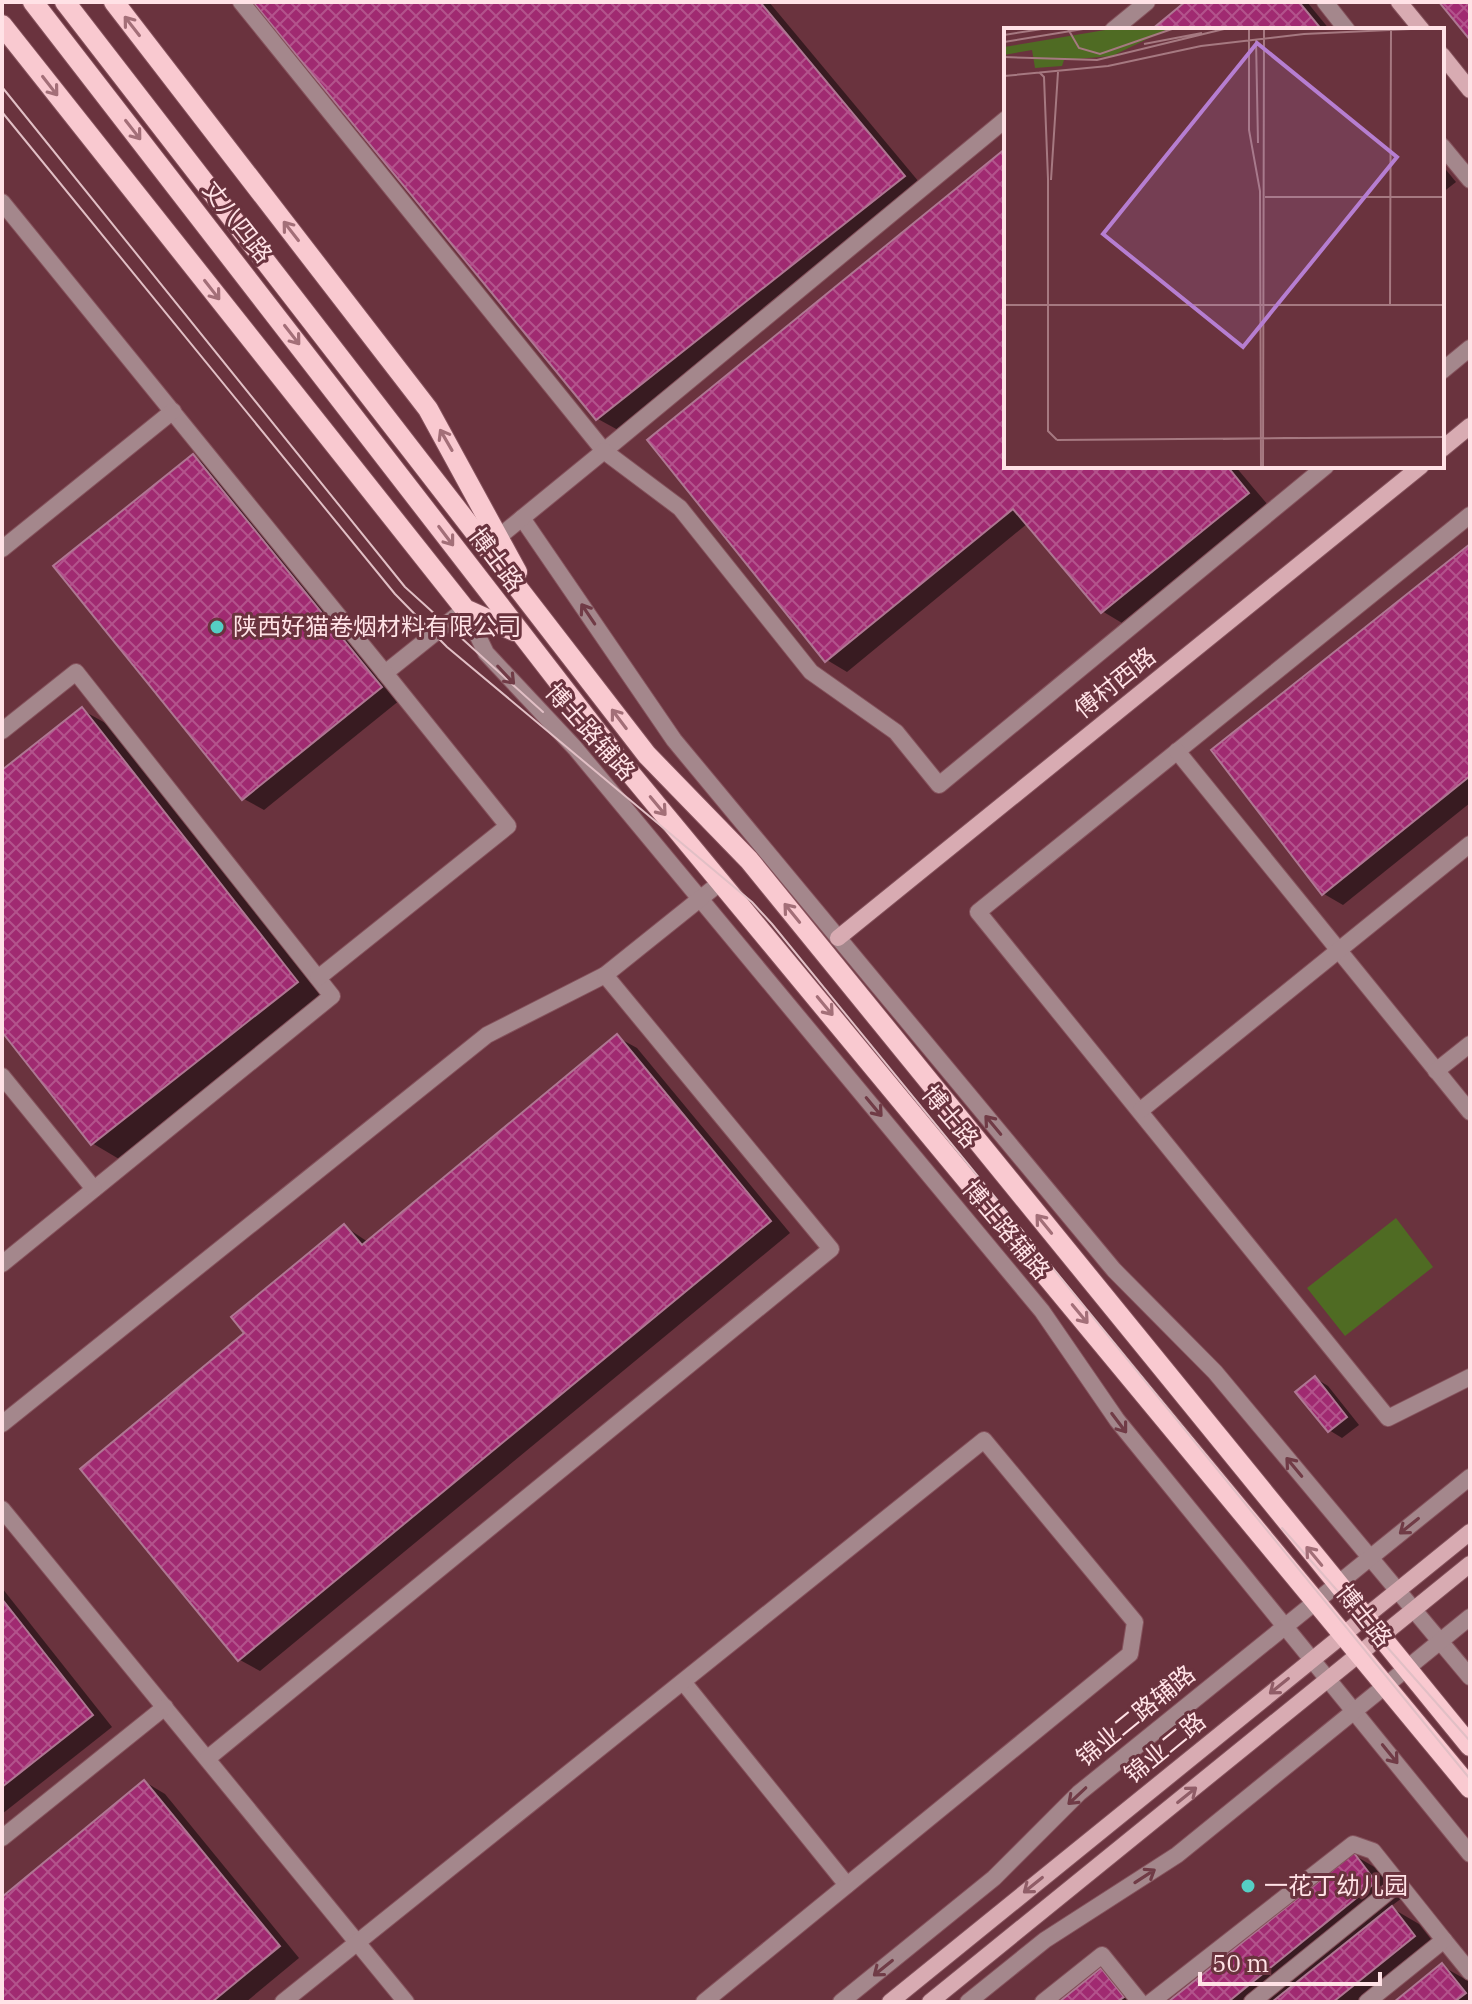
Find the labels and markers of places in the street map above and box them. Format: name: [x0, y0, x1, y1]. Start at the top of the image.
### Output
place label: 陕西好猫卷烟材料有限公司: [233, 610, 521, 642]
marker: 陕西好猫卷烟材料有限公司: [208, 618, 226, 636]
place label: 一花丁幼儿园: [1264, 1869, 1408, 1901]
marker: 一花丁幼儿园: [1239, 1877, 1257, 1895]

